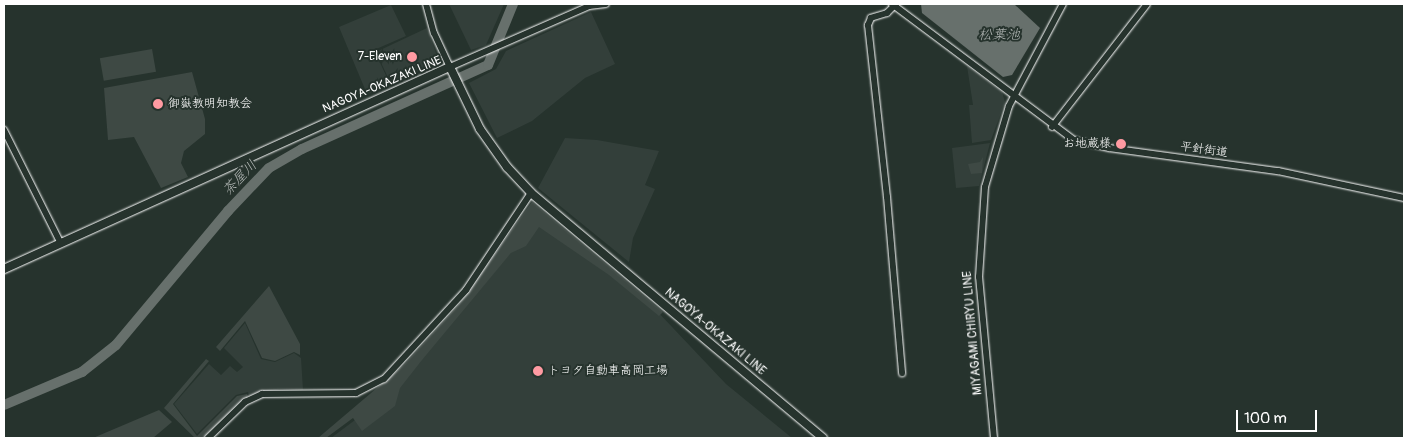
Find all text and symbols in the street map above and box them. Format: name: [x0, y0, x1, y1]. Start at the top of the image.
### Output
water label: 松葉池: [978, 27, 1020, 43]
place label: 7-Eleven: [358, 50, 402, 64]
marker: 7-Eleven: [406, 51, 418, 63]
street label: NAGOYA-OKAZAKI LINE: [320, 53, 444, 117]
place label: 御嶽教明知教会: [168, 97, 252, 111]
marker: 御嶽教明知教会: [152, 98, 164, 110]
place label: お地蔵様: [1063, 137, 1111, 151]
marker: お地蔵様: [1115, 138, 1127, 150]
street label: 平針街道: [1179, 140, 1229, 160]
water label: 茶屋川: [219, 157, 261, 199]
street label: MIYAGAMI CHIRYU LINE: [960, 270, 986, 396]
street label: NAGOYA-OKAZAKI LINE: [661, 285, 769, 379]
place label: トヨタ自動車高岡工場: [548, 364, 668, 378]
marker: トヨタ自動車高岡工場: [532, 365, 544, 377]
scale bar: [1238, 400, 1319, 432]
text: 100 m: [1244, 409, 1287, 428]

